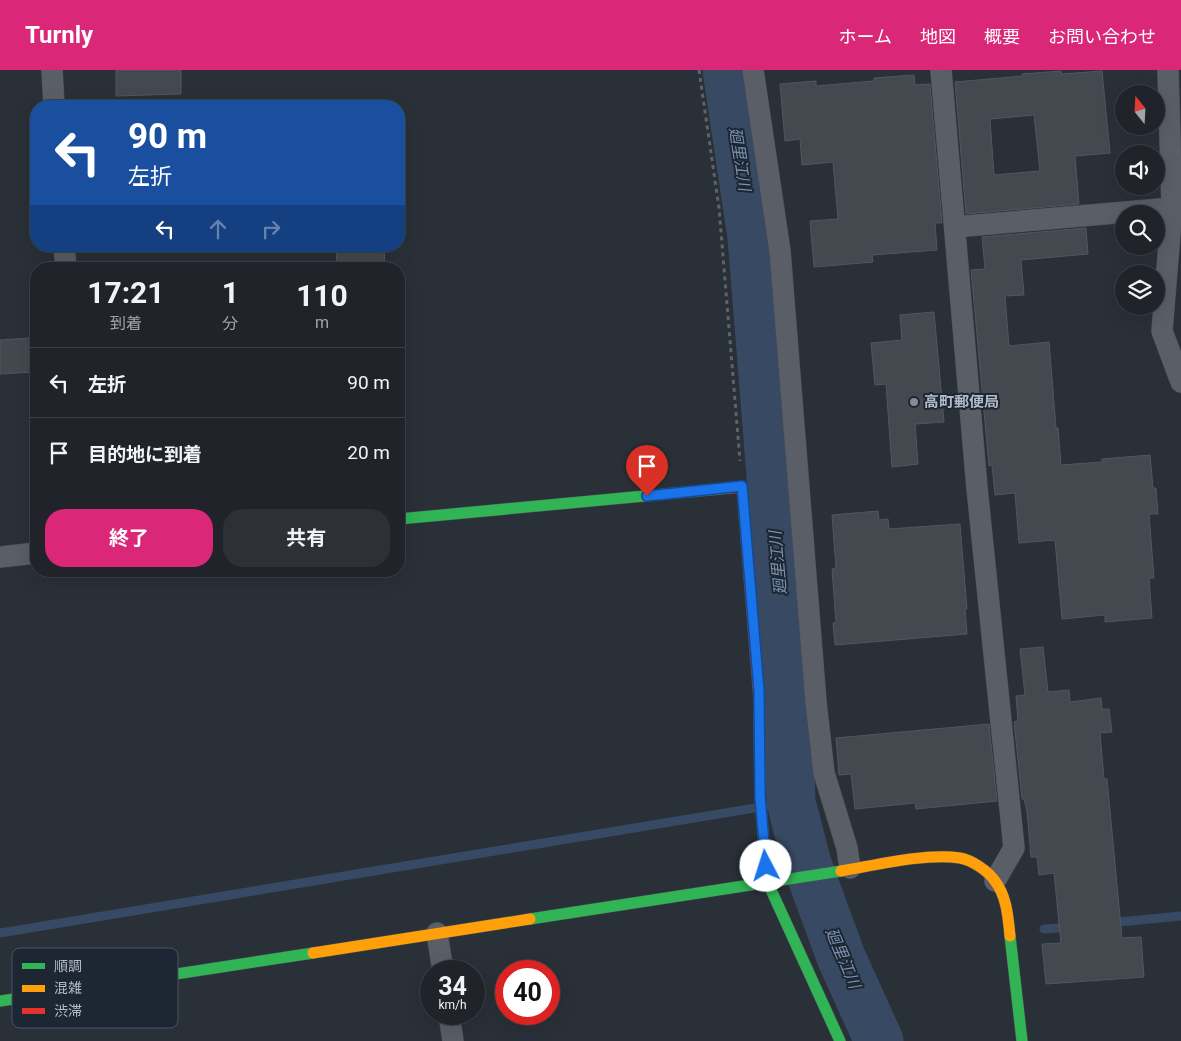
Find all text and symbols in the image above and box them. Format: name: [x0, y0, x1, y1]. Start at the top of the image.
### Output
text: Turnly: [25, 21, 93, 49]
text: ホーム: [839, 26, 892, 47]
text: 地図: [920, 26, 956, 47]
text: 概要: [984, 26, 1020, 47]
text: お問い合わせ: [1048, 26, 1156, 47]
north arrow: [1115, 85, 1165, 135]
map controls: [1115, 85, 1165, 315]
text: 90 m: [128, 116, 207, 157]
icon: left: [45, 120, 110, 185]
water label: 廻里江川: [726, 126, 755, 194]
button: sound: [1115, 145, 1165, 195]
text: 左折: [128, 164, 172, 189]
button: search: [1115, 205, 1165, 255]
icon: left: [151, 215, 179, 243]
icon: ahead: [204, 215, 232, 243]
icon: right: [257, 215, 285, 243]
button: layers: [1115, 265, 1165, 315]
text: 17:21: [87, 275, 165, 310]
text: 1: [222, 275, 239, 310]
text: 110: [296, 278, 348, 313]
text: m: [315, 313, 329, 332]
text: 到着: [110, 314, 142, 333]
text: 分: [222, 314, 238, 333]
icon: left: [45, 369, 73, 397]
text: 90 m: [347, 371, 390, 394]
text: 左折: [88, 373, 126, 396]
place label: 高町郵便局: [924, 393, 999, 411]
marker: 高町郵便局: [908, 396, 920, 408]
icon: arrive: [45, 439, 73, 467]
text: 20 m: [347, 441, 390, 464]
text: 目的地に到着: [88, 443, 202, 466]
pin: [626, 445, 668, 496]
icon: arrive: [633, 452, 661, 480]
button: 終了: [45, 509, 213, 567]
button: 共有: [223, 509, 390, 567]
water label: 廻里江川: [766, 528, 790, 596]
position arrow: [739, 839, 791, 891]
water label: 廻里江川: [822, 925, 865, 993]
legend: [12, 948, 178, 1028]
text: 順調: [54, 958, 82, 974]
speed limit sign: 40: [495, 960, 560, 1025]
text: 34: [438, 972, 467, 1001]
text: 混雑: [54, 980, 82, 996]
text: km/h: [438, 998, 467, 1012]
text: 渋滞: [54, 1003, 82, 1019]

